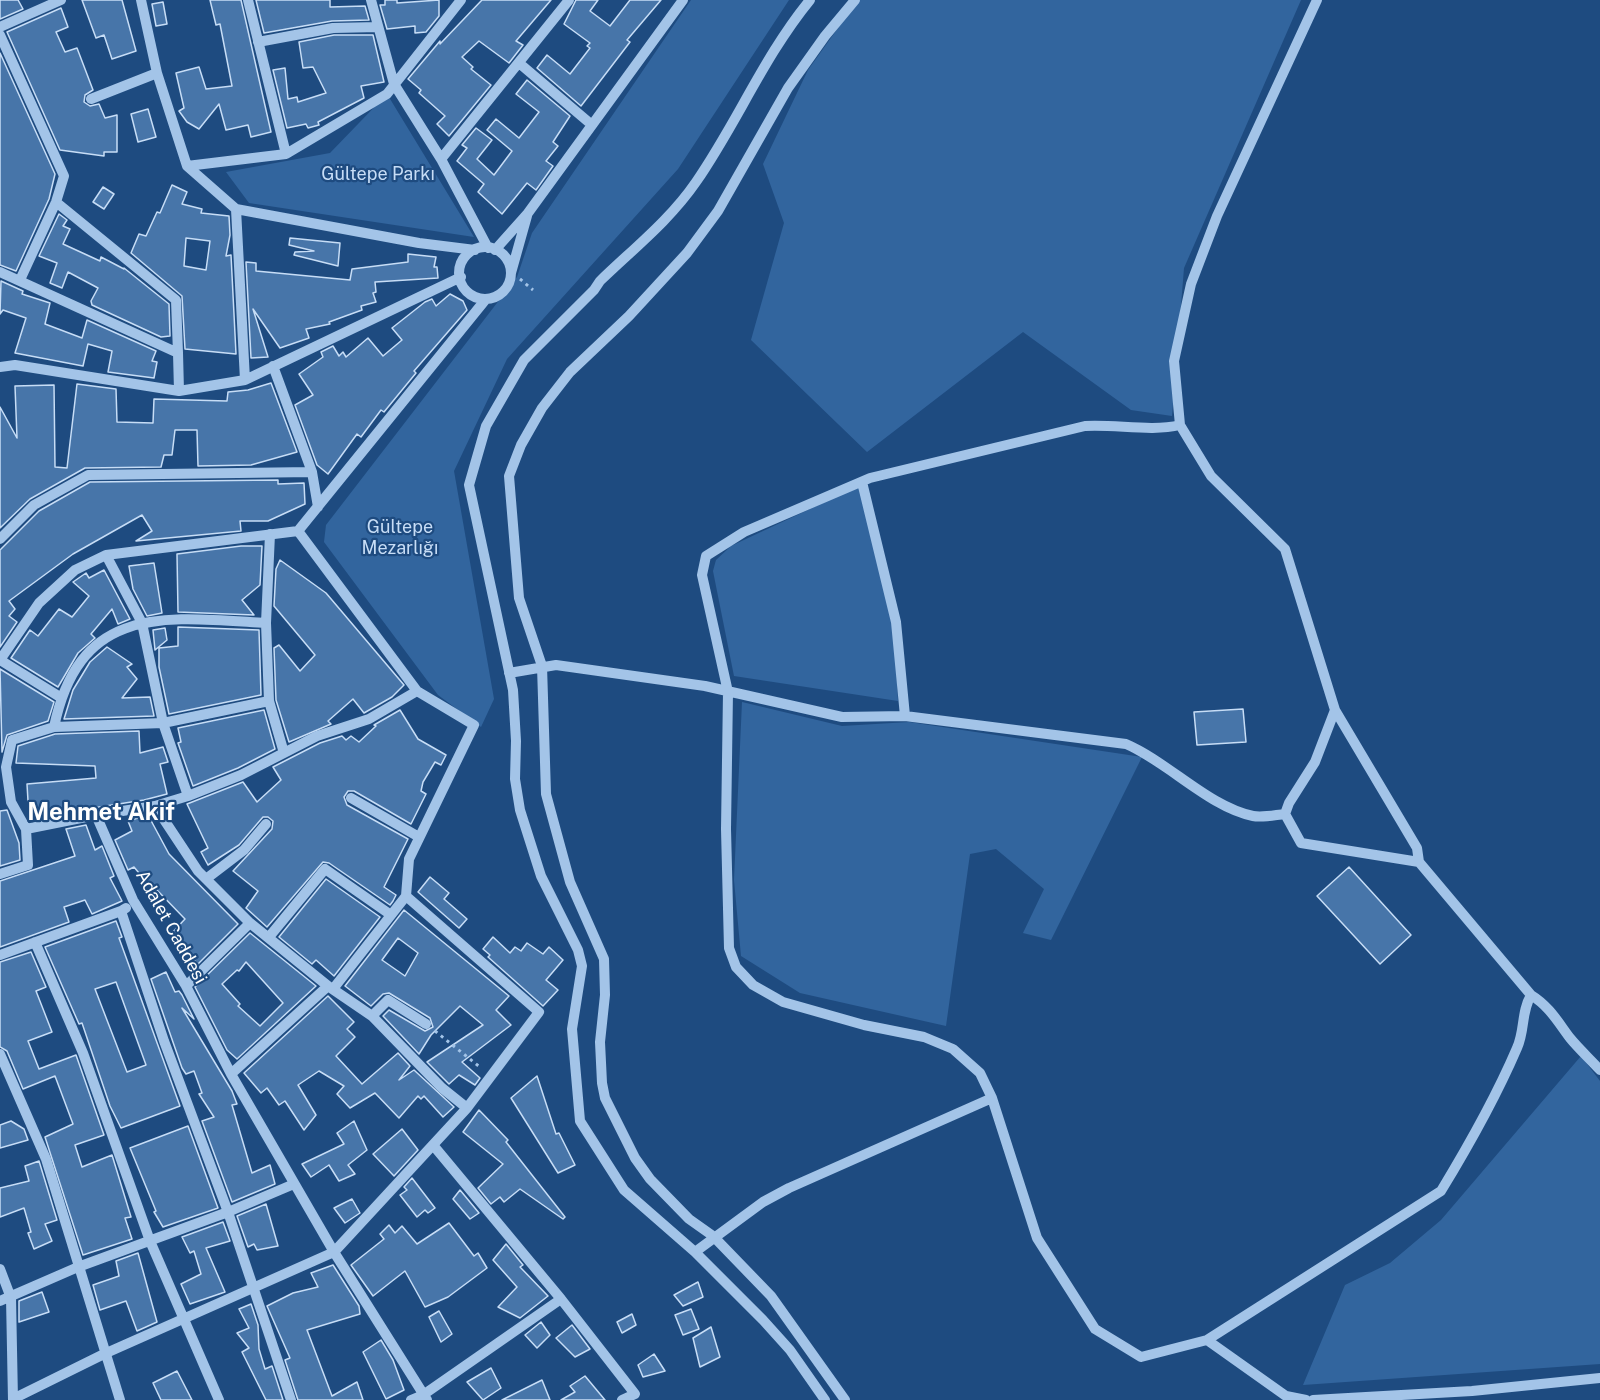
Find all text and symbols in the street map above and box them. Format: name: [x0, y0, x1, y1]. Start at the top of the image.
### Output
park label: Gültepe Parkı: [321, 163, 435, 185]
park label: Gültepe Mezarlığı: [362, 516, 438, 558]
district label: Mehmet Akif: [27, 799, 175, 827]
street label: Adalet Caddesi: [131, 866, 211, 988]

